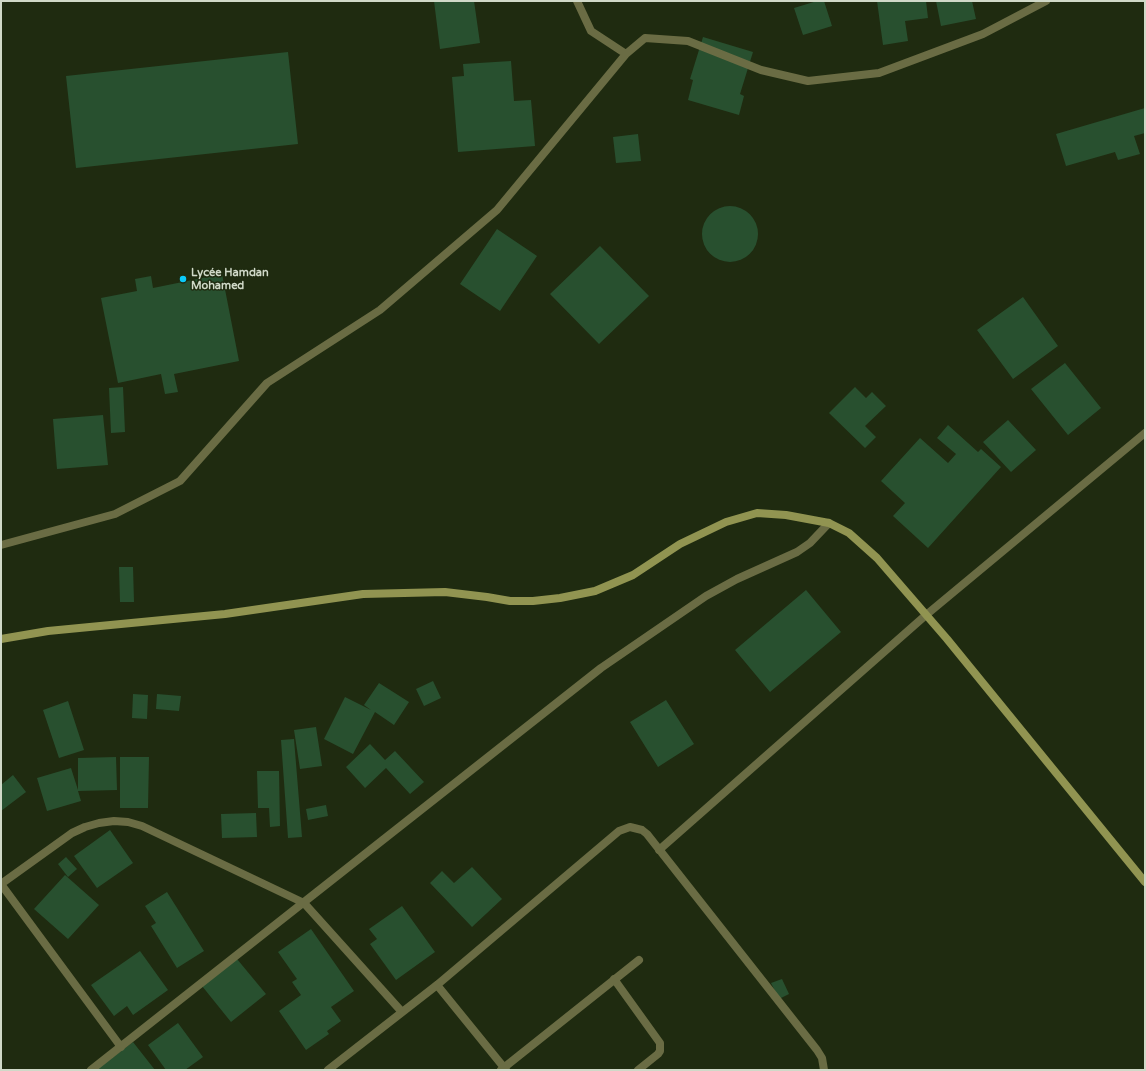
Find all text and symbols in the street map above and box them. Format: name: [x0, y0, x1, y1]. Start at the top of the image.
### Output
place label: Lycée Hamdan Mohamed: [191, 266, 269, 292]
marker: Lycée Hamdan Mohamed: [178, 274, 188, 284]

